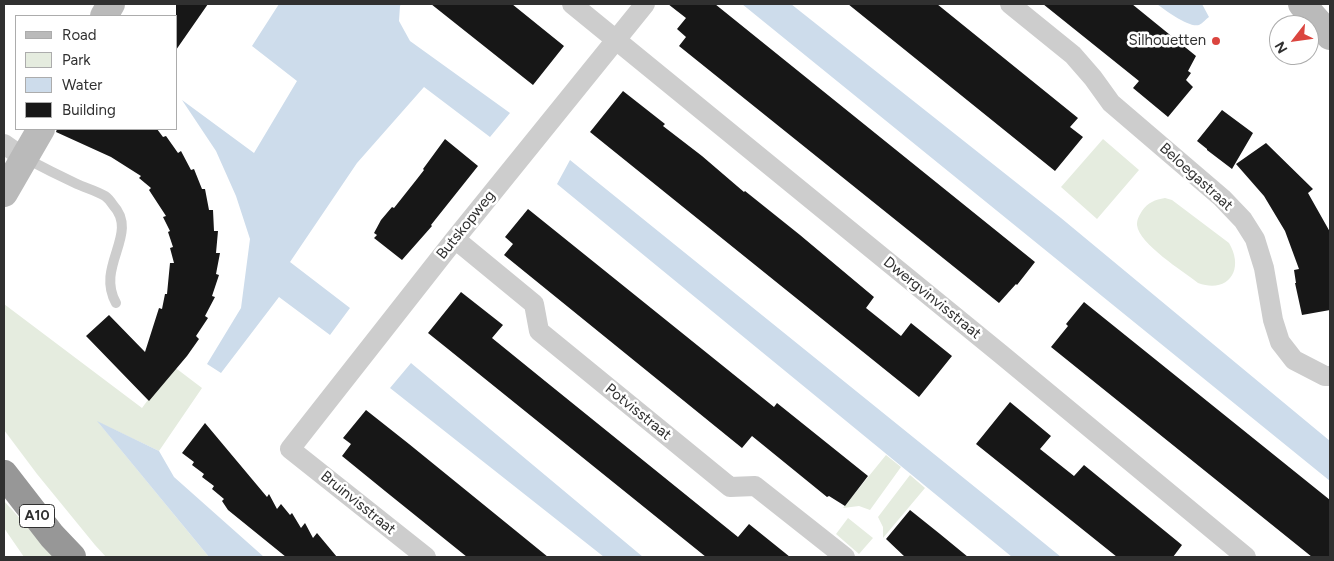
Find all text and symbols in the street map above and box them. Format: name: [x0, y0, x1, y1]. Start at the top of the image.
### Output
legend: [15, 15, 178, 130]
north arrow: [1269, 15, 1319, 65]
text: Road: [62, 26, 97, 44]
place label: Silhouetten: [1129, 32, 1206, 50]
marker: Silhouetten: [1210, 35, 1222, 47]
text: N: [1271, 38, 1292, 56]
text: Park: [62, 51, 91, 69]
text: Water: [62, 76, 102, 94]
text: Building: [62, 101, 116, 119]
street label: Beloegastraat: [1156, 139, 1236, 215]
street label: Butskopweg: [433, 187, 499, 263]
street label: Dwergvinvisstraat: [880, 253, 984, 343]
street label: Potvisstraat: [601, 380, 675, 444]
street label: Bruinvisstraat: [317, 467, 399, 539]
road number: A10: [20, 504, 54, 528]

